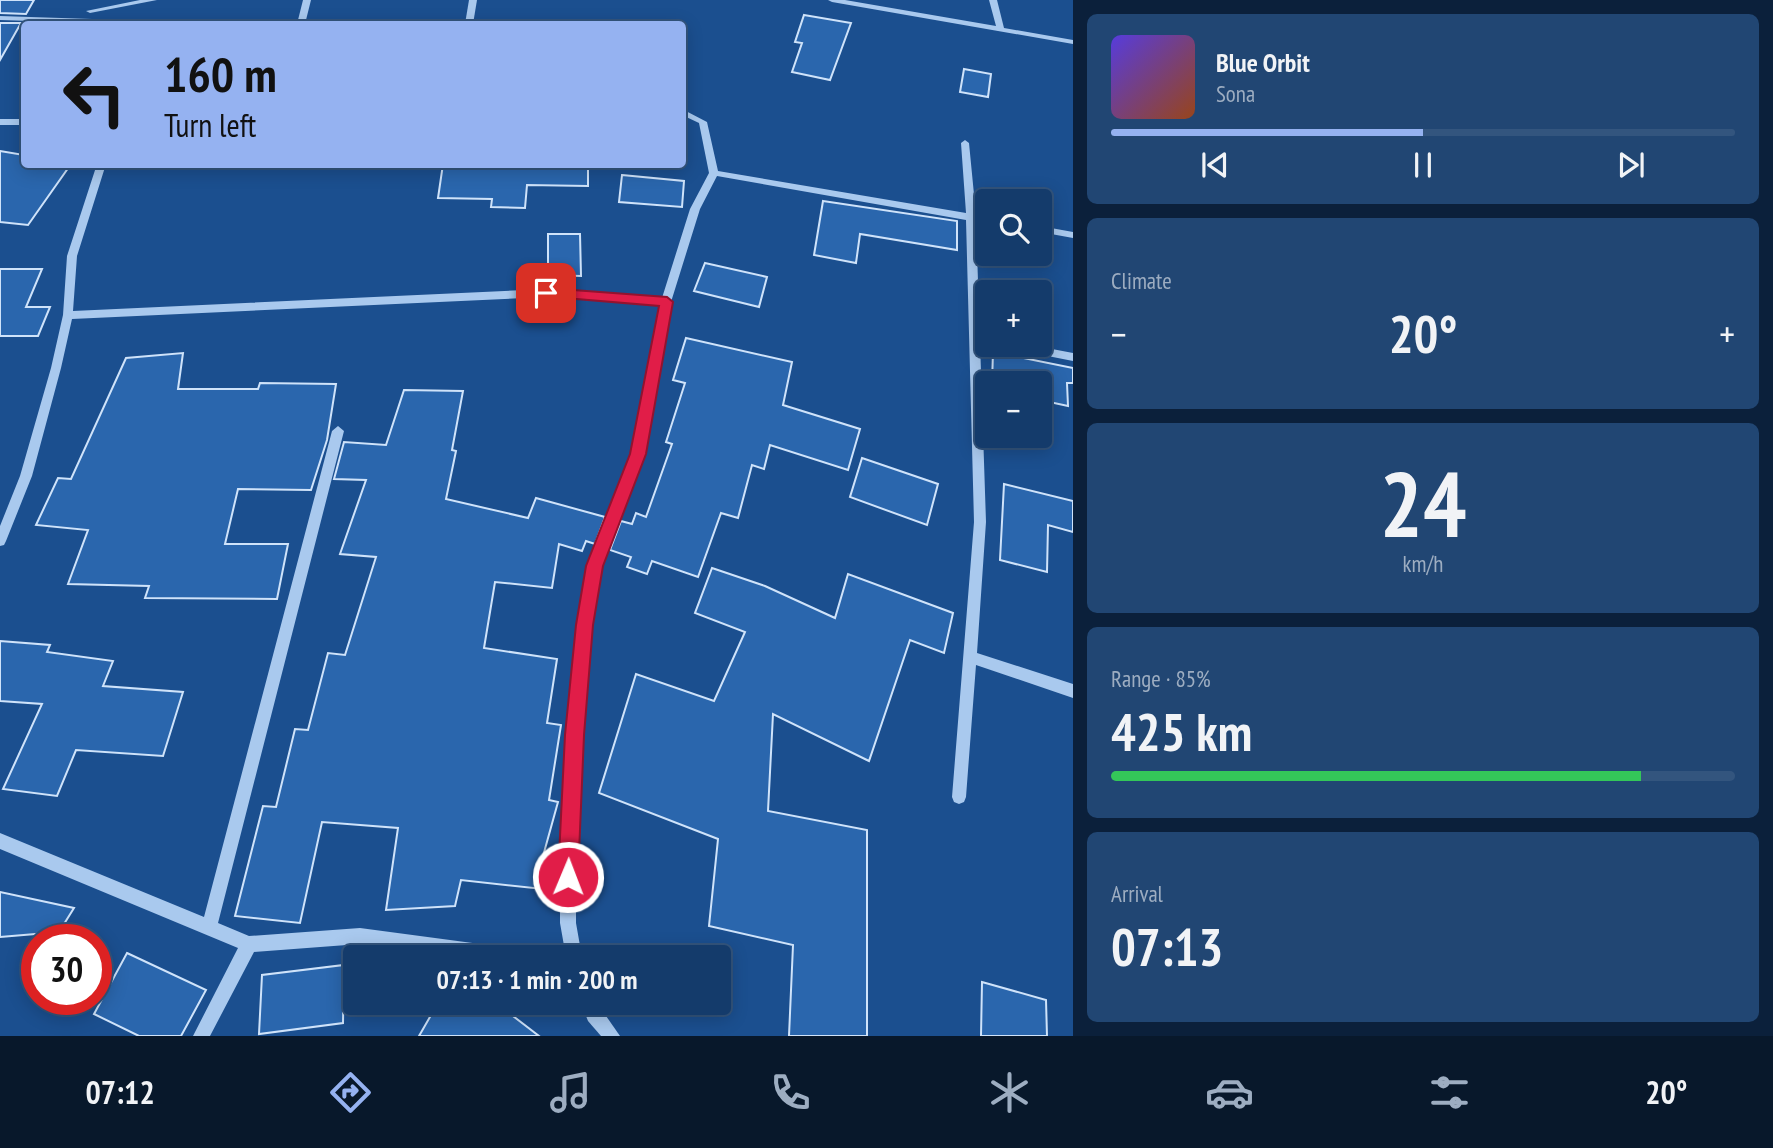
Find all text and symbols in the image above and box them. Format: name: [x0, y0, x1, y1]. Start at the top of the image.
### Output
text: 160 m: [164, 42, 277, 106]
text: Blue Orbit: [1216, 46, 1310, 79]
icon: left: [49, 49, 140, 140]
text: Sona: [1216, 79, 1255, 108]
text: Turn left: [164, 104, 256, 146]
icon: previous: [1196, 146, 1234, 184]
icon: pause: [1404, 146, 1442, 184]
icon: next: [1612, 146, 1650, 184]
map controls: [975, 189, 1052, 448]
button: search: [975, 189, 1052, 266]
pin: [516, 263, 576, 323]
text: Climate: [1111, 266, 1172, 295]
icon: arrive: [527, 274, 565, 312]
button: +: [975, 280, 1052, 357]
text: 20°: [1389, 300, 1457, 367]
text: −: [1111, 309, 1127, 358]
text: +: [1719, 309, 1735, 358]
button: −: [975, 371, 1052, 448]
text: 24: [1380, 444, 1467, 562]
text: km/h: [1403, 549, 1443, 578]
text: Range · 85%: [1111, 664, 1211, 693]
text: 425 km: [1111, 698, 1252, 765]
position arrow: [531, 840, 605, 914]
text: Arrival: [1111, 879, 1163, 908]
text: 07:13: [1111, 913, 1223, 980]
speed limit sign: 30: [21, 924, 112, 1015]
text: 07:13 · 1 min · 200 m: [437, 963, 637, 996]
icon: directions: [326, 1068, 375, 1117]
icon: music: [546, 1068, 595, 1117]
icon: phone: [766, 1068, 815, 1117]
icon: climate: [985, 1068, 1034, 1117]
icon: car: [1205, 1068, 1254, 1117]
icon: filters: [1425, 1068, 1474, 1117]
text: 07:12: [85, 1071, 155, 1113]
text: 20°: [1645, 1071, 1688, 1113]

